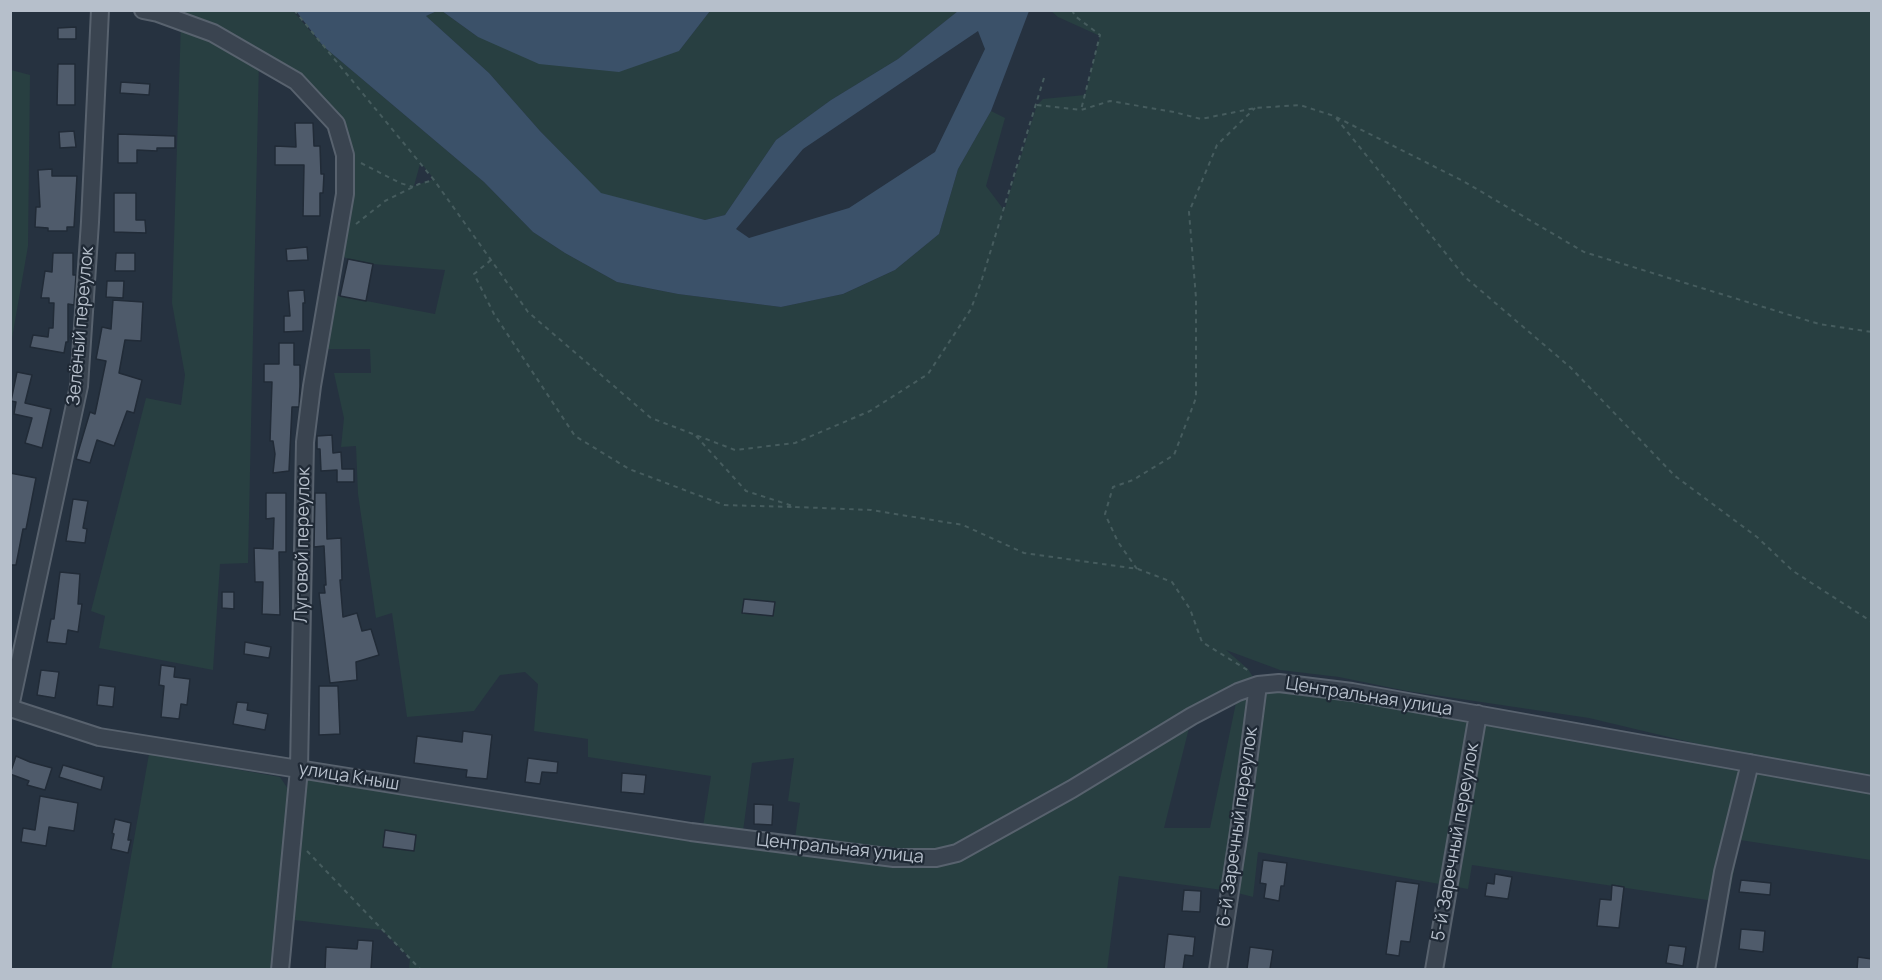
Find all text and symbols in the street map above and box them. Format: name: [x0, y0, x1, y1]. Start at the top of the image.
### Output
street label: Зелёный переулок: [63, 246, 99, 406]
street label: Луговой переулок: [291, 467, 315, 623]
street label: Центральная улица: [1284, 673, 1454, 721]
street label: 6-й Заречный переулок: [1213, 726, 1263, 928]
street label: 5-й Заречный переулок: [1428, 741, 1484, 943]
street label: улица Кныш: [297, 758, 401, 796]
street label: Центральная улица: [755, 829, 925, 869]

